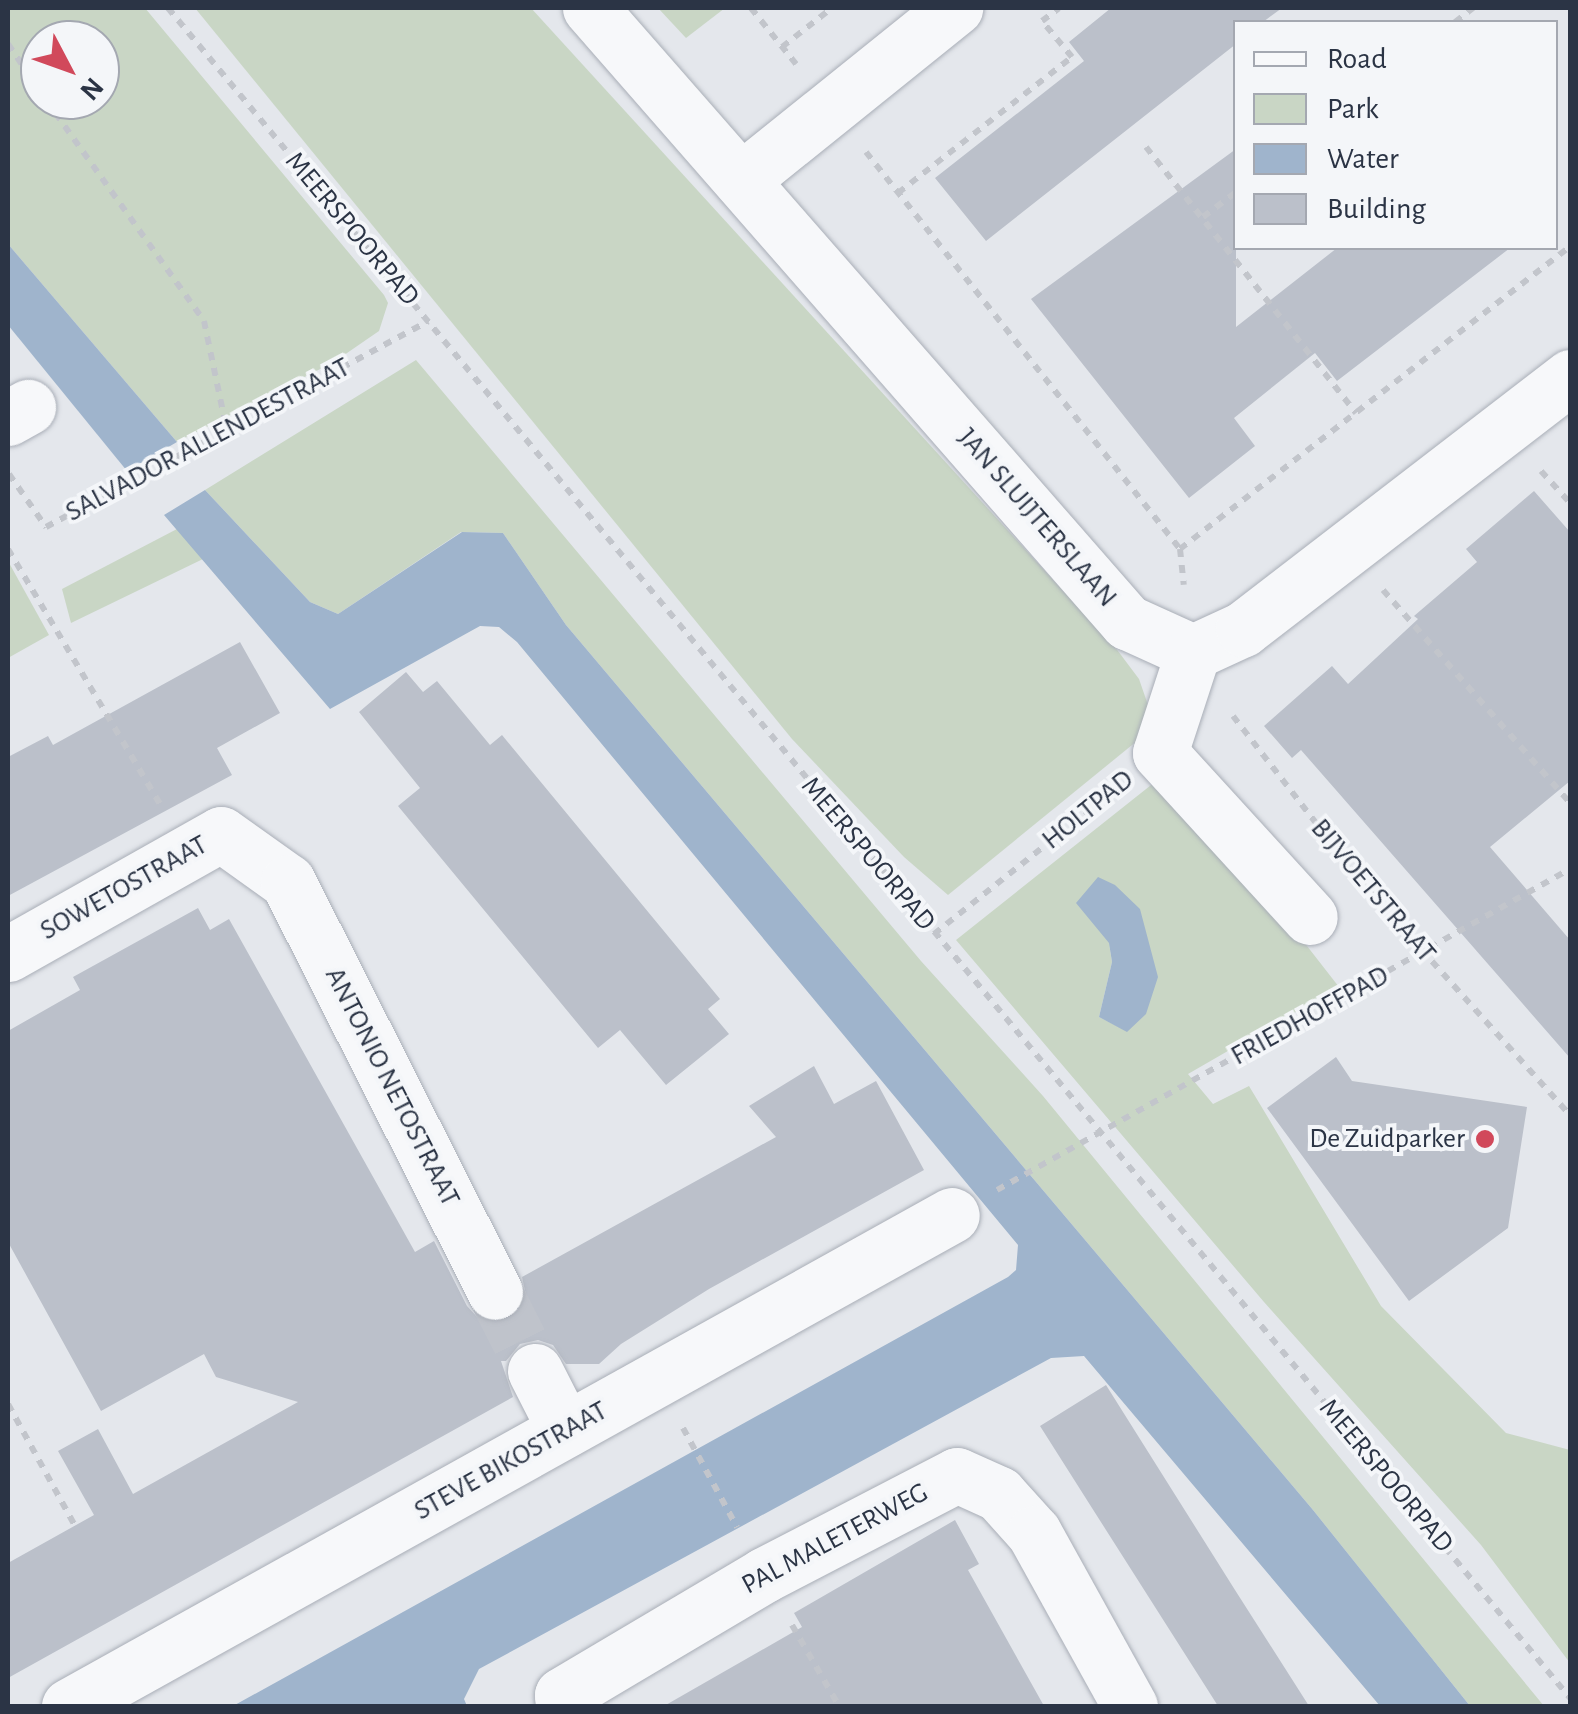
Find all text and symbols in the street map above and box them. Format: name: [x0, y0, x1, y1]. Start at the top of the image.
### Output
north arrow: [20, 20, 120, 120]
legend: [1233, 20, 1558, 250]
text: Road: [1327, 44, 1387, 74]
text: N: [74, 72, 108, 105]
text: Park: [1327, 94, 1379, 124]
text: Water: [1327, 144, 1399, 174]
street label: MEERSPOORPAD: [278, 145, 426, 313]
text: Building: [1327, 194, 1426, 224]
street label: SALVADOR ALLENDESTRAAT: [60, 351, 356, 529]
street label: JAN SLUIJTERSLAAN: [950, 422, 1124, 614]
street label: HOLTPAD: [1036, 763, 1140, 857]
street label: MEERSPOORPAD: [794, 770, 942, 938]
street label: BIJVOETSTRAAT: [1303, 812, 1443, 970]
street label: SOWETOSTRAAT: [35, 828, 213, 948]
street label: FRIEDHOFFPAD: [1225, 959, 1395, 1073]
street label: ANTONIO NETOSTRAAT: [317, 962, 467, 1212]
place label: De Zuidparker: [1309, 1122, 1465, 1156]
marker: De Zuidparker: [1474, 1128, 1496, 1150]
street label: MEERSPOORPAD: [1312, 1392, 1460, 1560]
street label: STEVE BIKOSTRAAT: [409, 1394, 613, 1528]
street label: PAL MALETERWEG: [736, 1476, 934, 1602]

